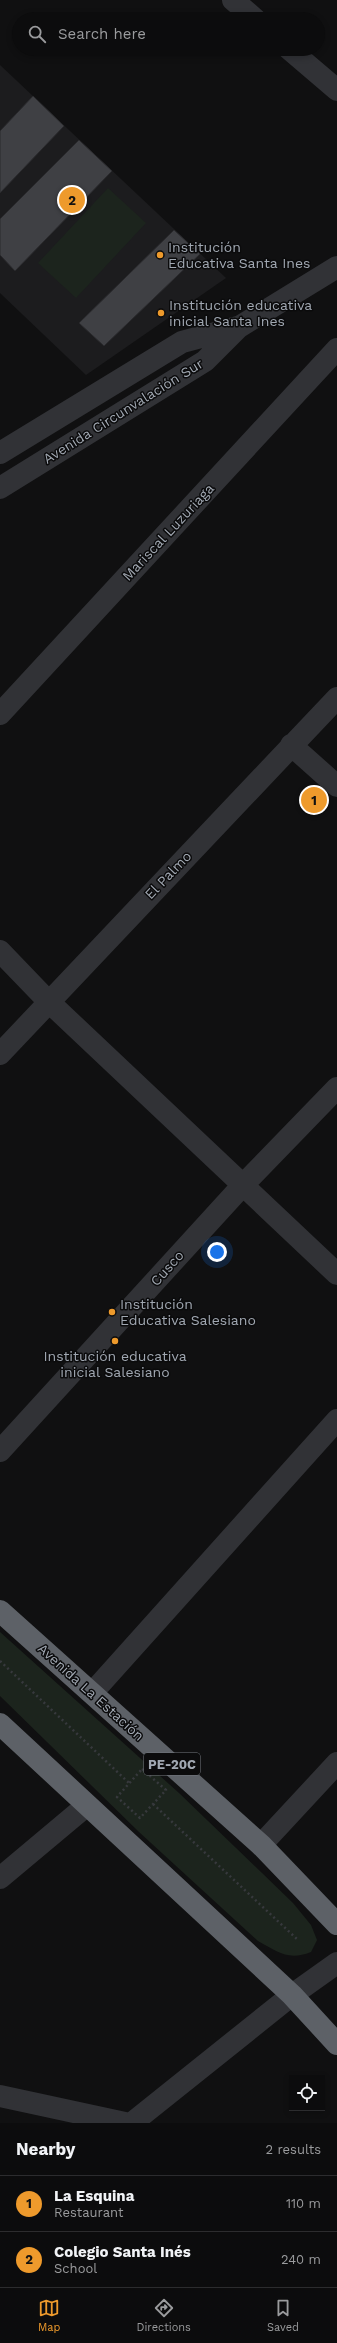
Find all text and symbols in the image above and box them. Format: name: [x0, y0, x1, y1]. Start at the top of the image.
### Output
search box: [12, 12, 325, 56]
icon: search: [26, 23, 48, 45]
text: Search here: [58, 25, 146, 43]
pin: 2: [59, 185, 85, 215]
place label: Institución Educativa Santa Ines: [168, 239, 310, 271]
marker: Institución Educativa Santa Ines: [155, 250, 165, 260]
place label: Institución educativa inicial Santa Ines: [169, 297, 312, 329]
marker: Institución educativa inicial Santa Ines: [156, 308, 166, 318]
street label: Avenida Circunvalación Sur: [40, 355, 206, 467]
street label: Mariscal Luzuriaga: [119, 480, 217, 584]
pin: 1: [301, 785, 327, 815]
street label: El Palmo: [141, 848, 195, 902]
your location: [207, 1242, 227, 1262]
street label: Cusco: [147, 1247, 187, 1289]
place label: Institución Educativa Salesiano: [120, 1296, 256, 1328]
marker: Institución Educativa Salesiano: [107, 1307, 117, 1317]
marker: Institución educativa inicial Salesiano: [110, 1336, 120, 1346]
place label: Institución educativa inicial Salesiano: [43, 1348, 187, 1380]
street label: Avenida La Estación: [35, 1640, 147, 1744]
road number: PE-20C: [144, 1753, 200, 1775]
map controls: [289, 2075, 325, 2111]
button: locate: [289, 2075, 325, 2111]
text: Nearby: [16, 2139, 75, 2159]
text: 2 results: [266, 2142, 321, 2157]
text: La Esquina: [54, 2187, 134, 2205]
text: 1: [26, 2196, 32, 2211]
text: 110 m: [286, 2196, 321, 2211]
text: Restaurant: [54, 2205, 124, 2220]
text: Colegio Santa Inés: [54, 2243, 191, 2261]
text: 2: [25, 2252, 33, 2267]
text: 240 m: [281, 2252, 321, 2267]
text: School: [54, 2261, 97, 2276]
tab: Map: [38, 2297, 60, 2334]
tab: Directions: [137, 2297, 191, 2334]
tab: Saved: [267, 2297, 299, 2334]

